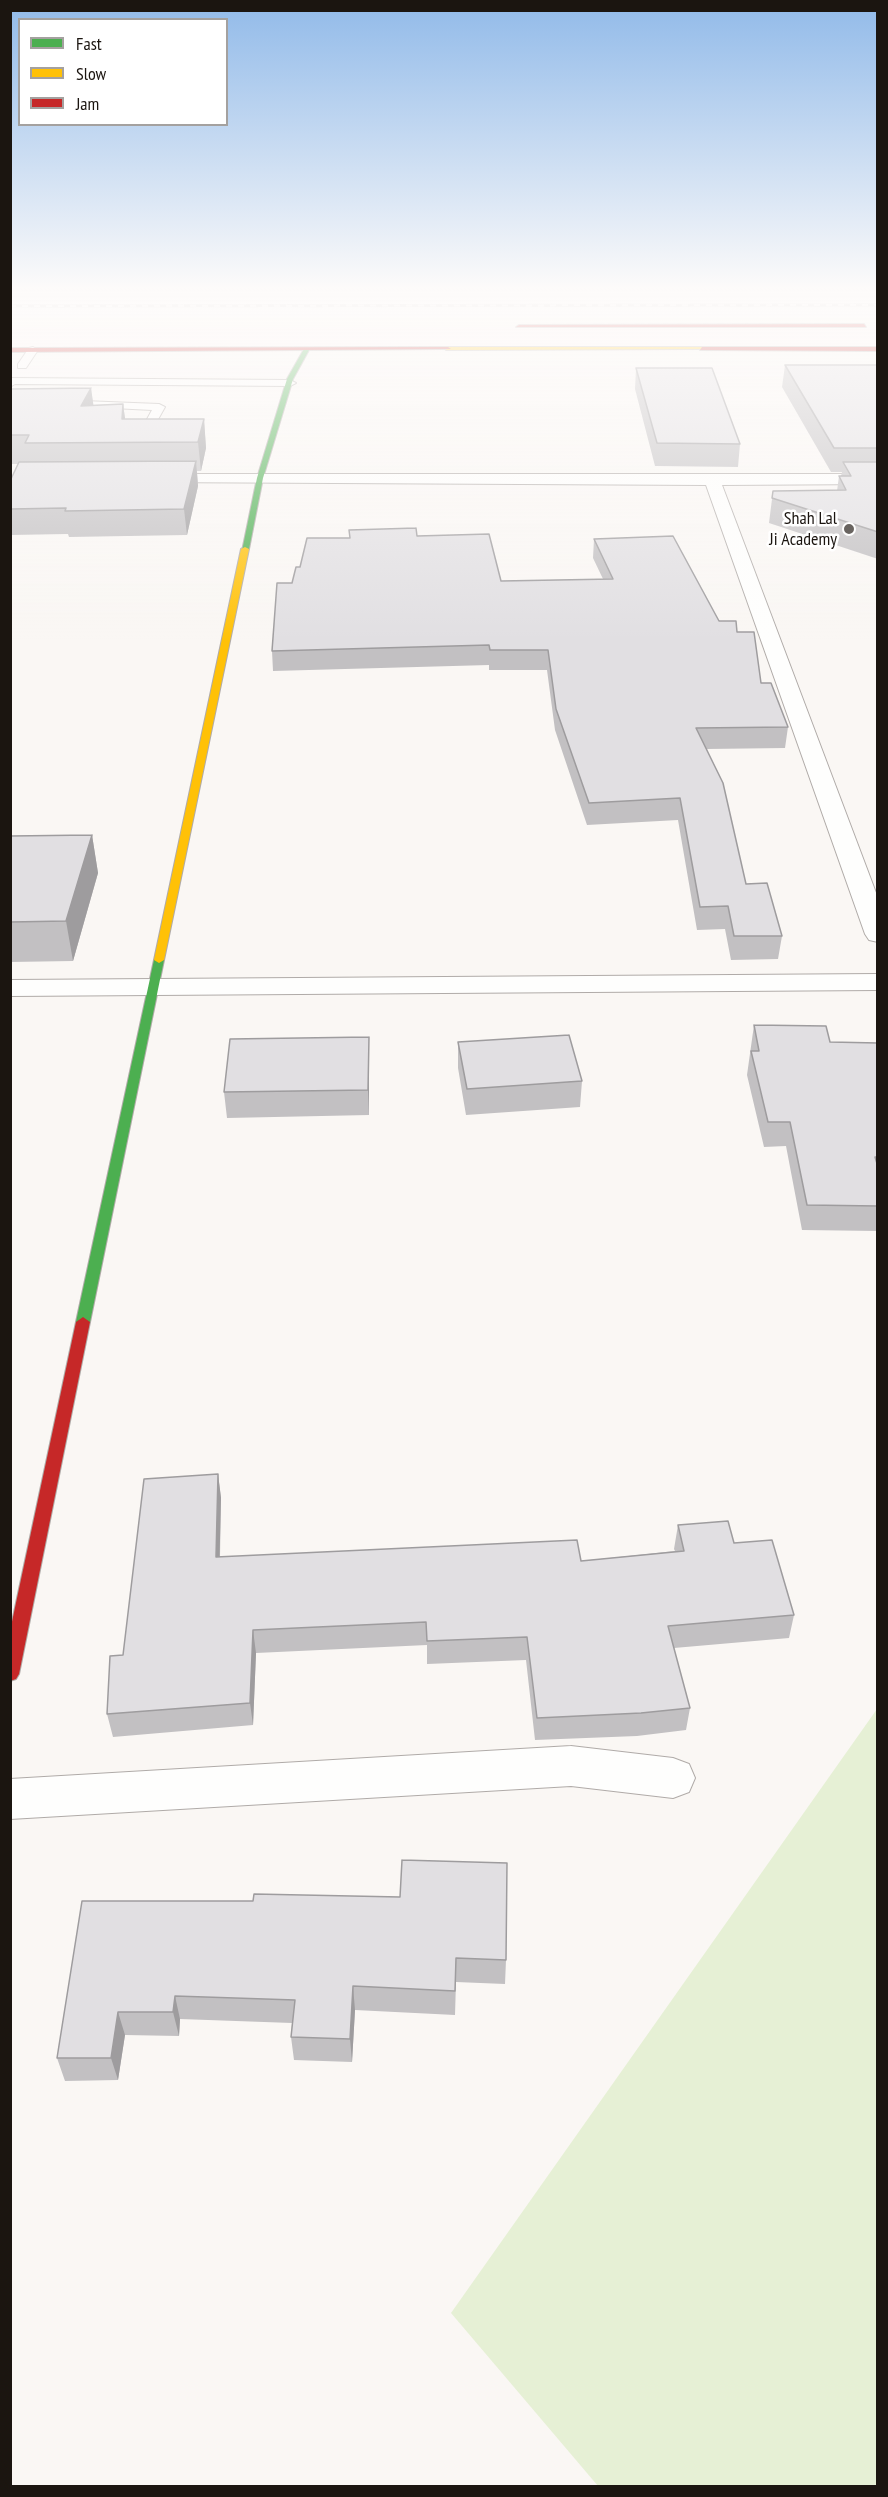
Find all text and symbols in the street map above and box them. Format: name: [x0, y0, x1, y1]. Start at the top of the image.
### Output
legend: [18, 18, 228, 126]
text: Fast: [76, 32, 102, 55]
text: Slow: [76, 62, 106, 85]
text: Jam: [76, 92, 99, 115]
place label: Shah Lal Ji Academy: [769, 508, 837, 550]
marker: Shah Lal Ji Academy: [842, 522, 856, 536]

